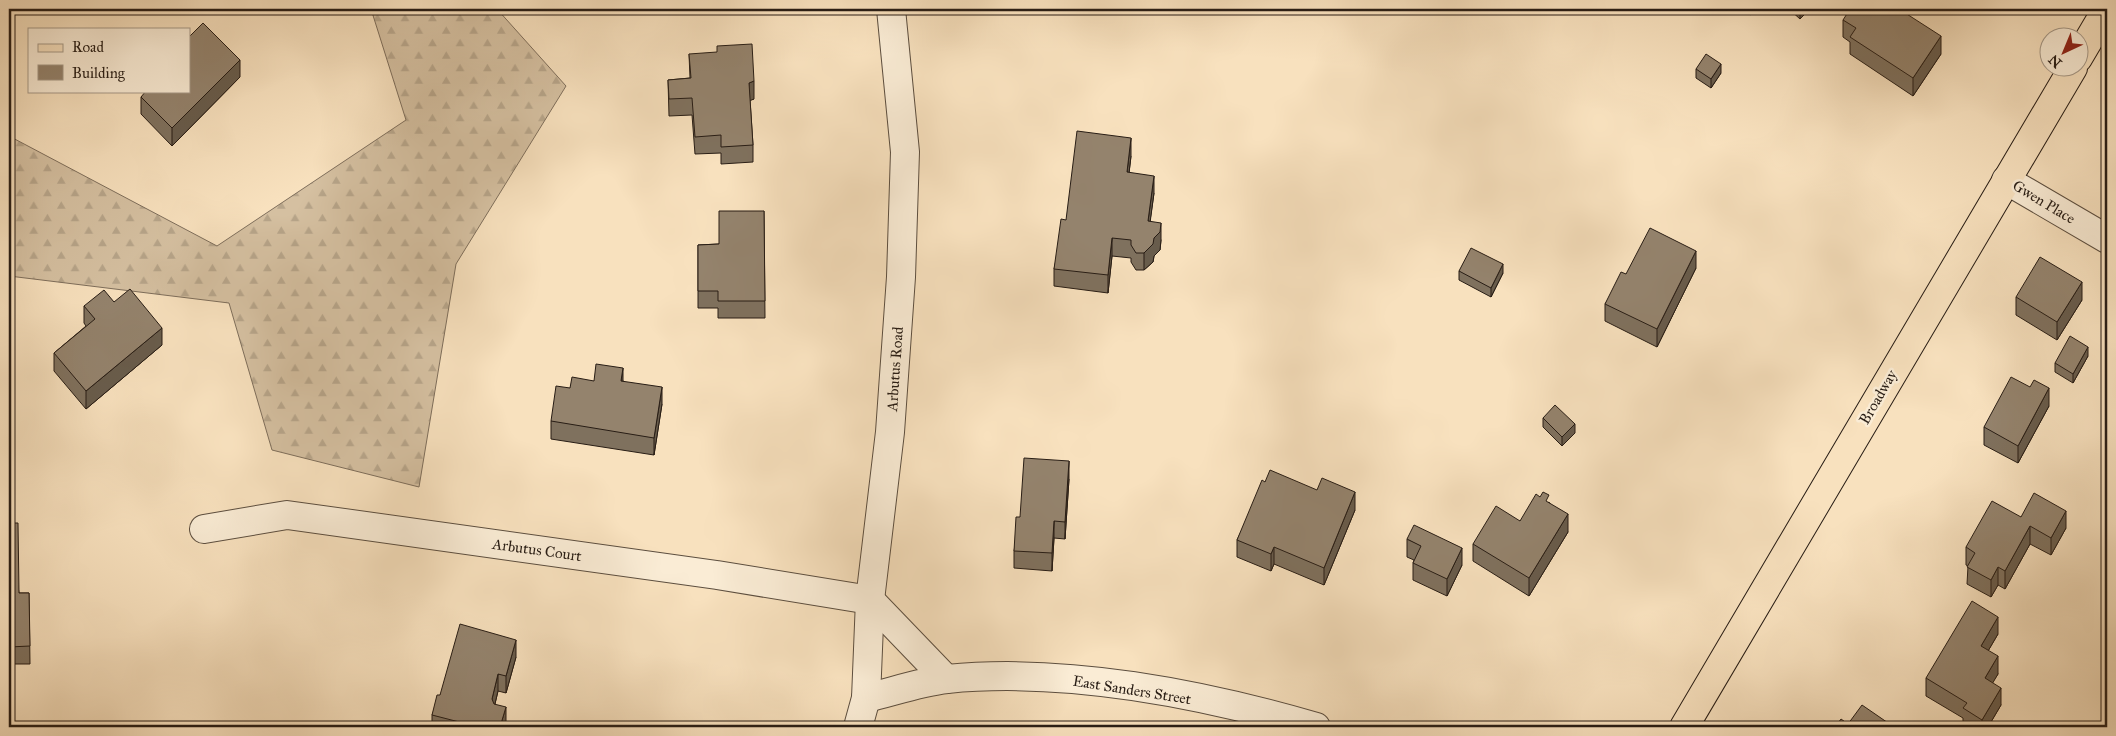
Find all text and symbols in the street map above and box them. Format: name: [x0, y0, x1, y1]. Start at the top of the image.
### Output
legend: [28, 28, 190, 92]
north arrow: [2038, 28, 2088, 78]
text: Road: [72, 38, 104, 56]
text: N: [2045, 51, 2065, 71]
text: Building: [72, 64, 126, 82]
street label: Gwen Place: [2009, 176, 2079, 228]
street label: Arbutus Road: [883, 326, 907, 413]
street label: Broadway: [1855, 366, 1901, 427]
street label: Arbutus Court: [490, 535, 583, 565]
street label: East Sanders Street: [1072, 672, 1193, 708]

